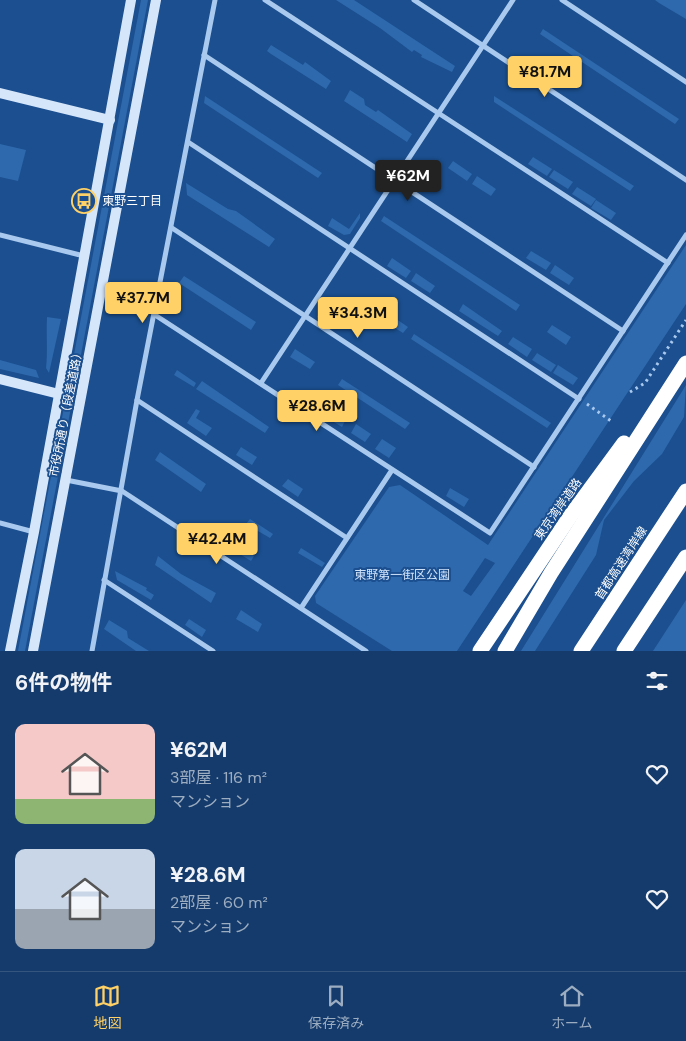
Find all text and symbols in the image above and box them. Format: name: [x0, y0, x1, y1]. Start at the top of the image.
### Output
pin: ¥81.7M: [504, 56, 586, 98]
text: ¥81.7M: [519, 61, 571, 82]
pin: ¥62M: [378, 160, 438, 202]
text: ¥62M: [386, 165, 430, 186]
bus stop icon: 東野三丁目: [71, 188, 97, 214]
place label: 東野三丁目: [102, 193, 162, 209]
pin: ¥37.7M: [102, 282, 184, 324]
text: ¥37.7M: [116, 287, 170, 308]
pin: ¥34.3M: [317, 296, 399, 339]
text: ¥34.3M: [329, 302, 387, 323]
street label: 市役所通り（段差道路）: [46, 346, 86, 478]
pin: ¥28.6M: [276, 390, 358, 432]
text: ¥28.6M: [288, 395, 346, 416]
street label: 東京湾岸道路: [531, 475, 585, 543]
pin: ¥42.4M: [176, 522, 258, 565]
street label: 首都高速湾岸線: [591, 523, 651, 603]
text: ¥42.4M: [188, 528, 246, 549]
park label: 東野第一街区公園: [354, 567, 450, 583]
icon: filters: [643, 667, 671, 695]
text: 6件の物件: [15, 669, 112, 697]
text: ¥62M: [170, 736, 227, 764]
icon: home: [55, 744, 115, 804]
icon: heart: [643, 760, 671, 788]
text: 3部屋 · 116 m²: [170, 767, 267, 788]
text: マンション: [170, 791, 250, 812]
text: ¥28.6M: [170, 861, 246, 889]
icon: home: [55, 869, 115, 929]
icon: heart: [643, 885, 671, 913]
text: 2部屋 · 60 m²: [170, 892, 268, 913]
text: マンション: [170, 916, 250, 937]
tab: 地図: [93, 982, 121, 1032]
tab: 保存済み: [308, 982, 364, 1032]
tab: ホーム: [551, 982, 593, 1032]

